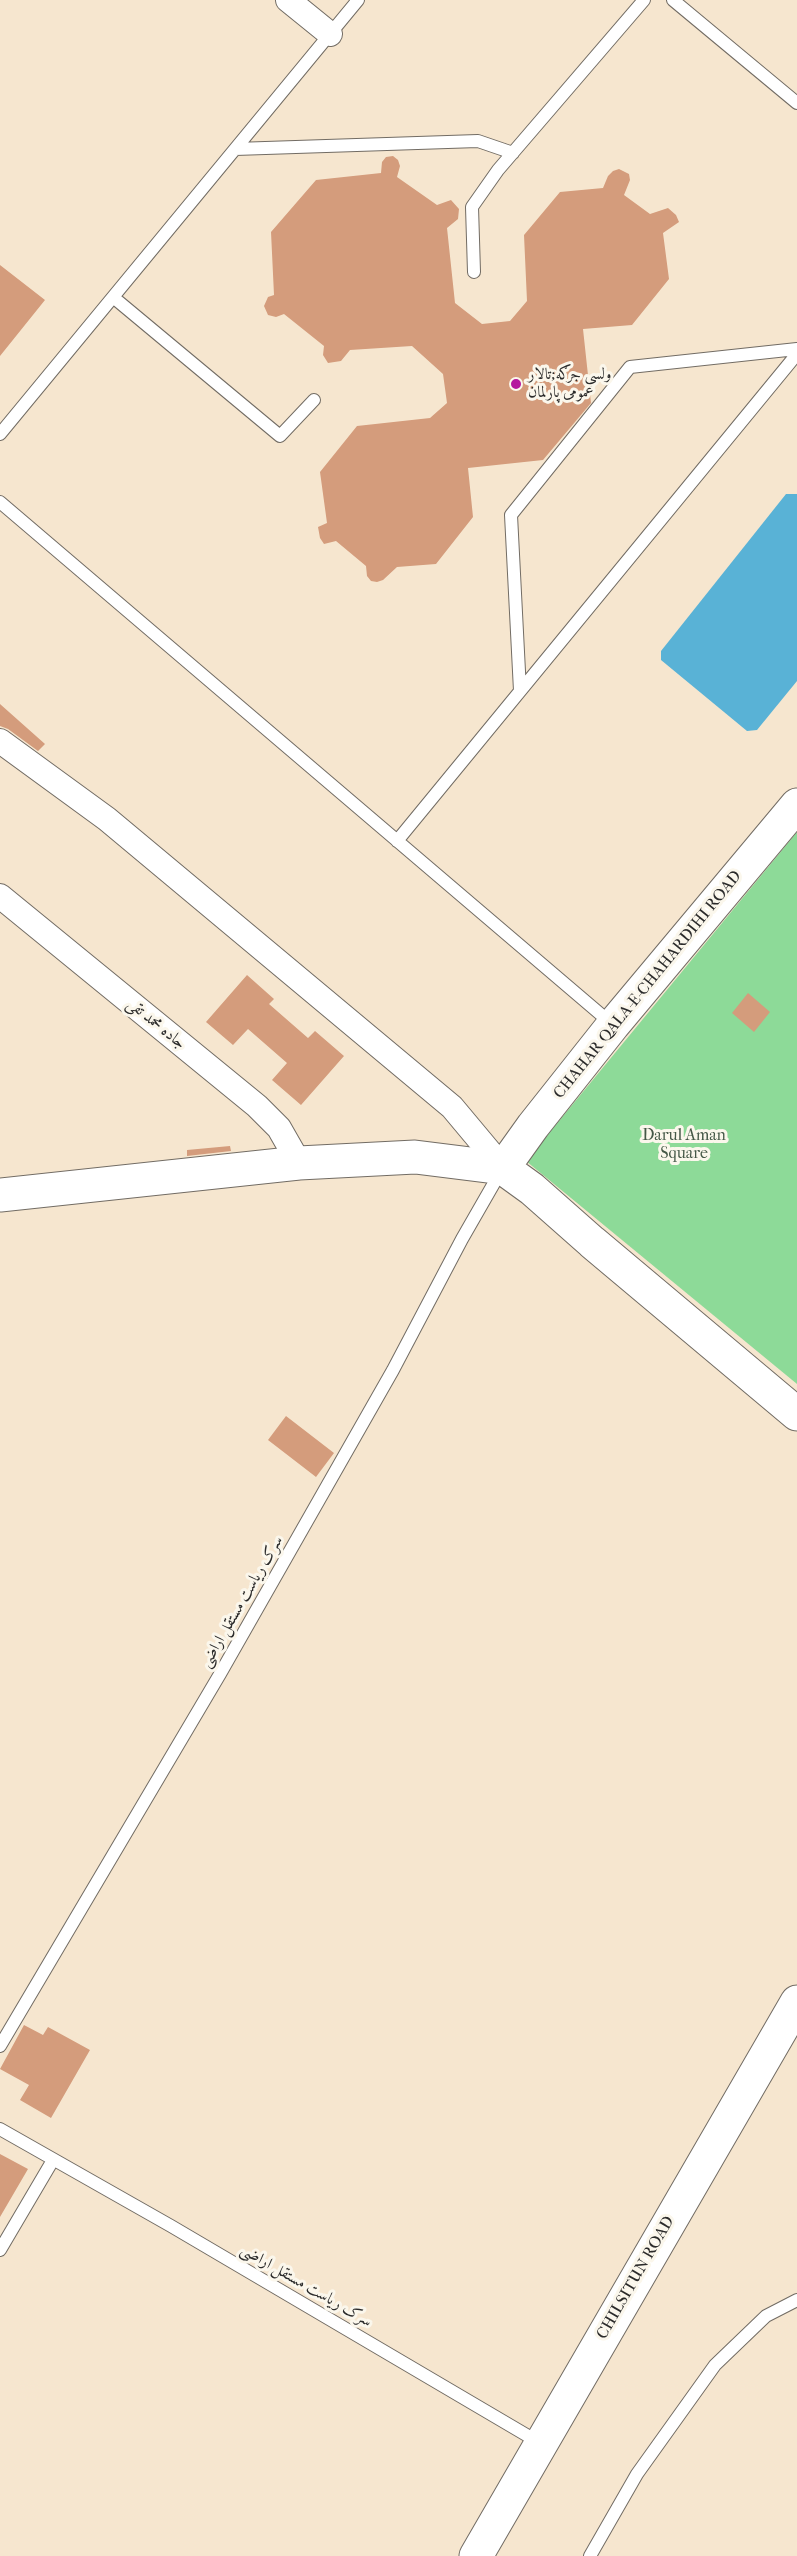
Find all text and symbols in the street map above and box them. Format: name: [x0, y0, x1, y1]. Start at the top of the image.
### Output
place label: ولسي جرګه;تالار عمومی پارلمان: [528, 365, 611, 403]
marker: ولسي جرګه;تالار عمومی پارلمان: [509, 377, 523, 391]
street label: CHAHAR QALA-E-CHAHARDIHI ROAD: [550, 867, 746, 1103]
street label: جاده محمد تقی: [123, 995, 189, 1053]
park label: Darul Aman Square: [642, 1126, 726, 1164]
street label: سرک ریاست مستقل اراضی: [196, 1533, 288, 1671]
street label: CHILSITUN ROAD: [593, 2213, 679, 2343]
street label: سرک ریاست مستقل اراضی: [237, 2240, 375, 2332]

